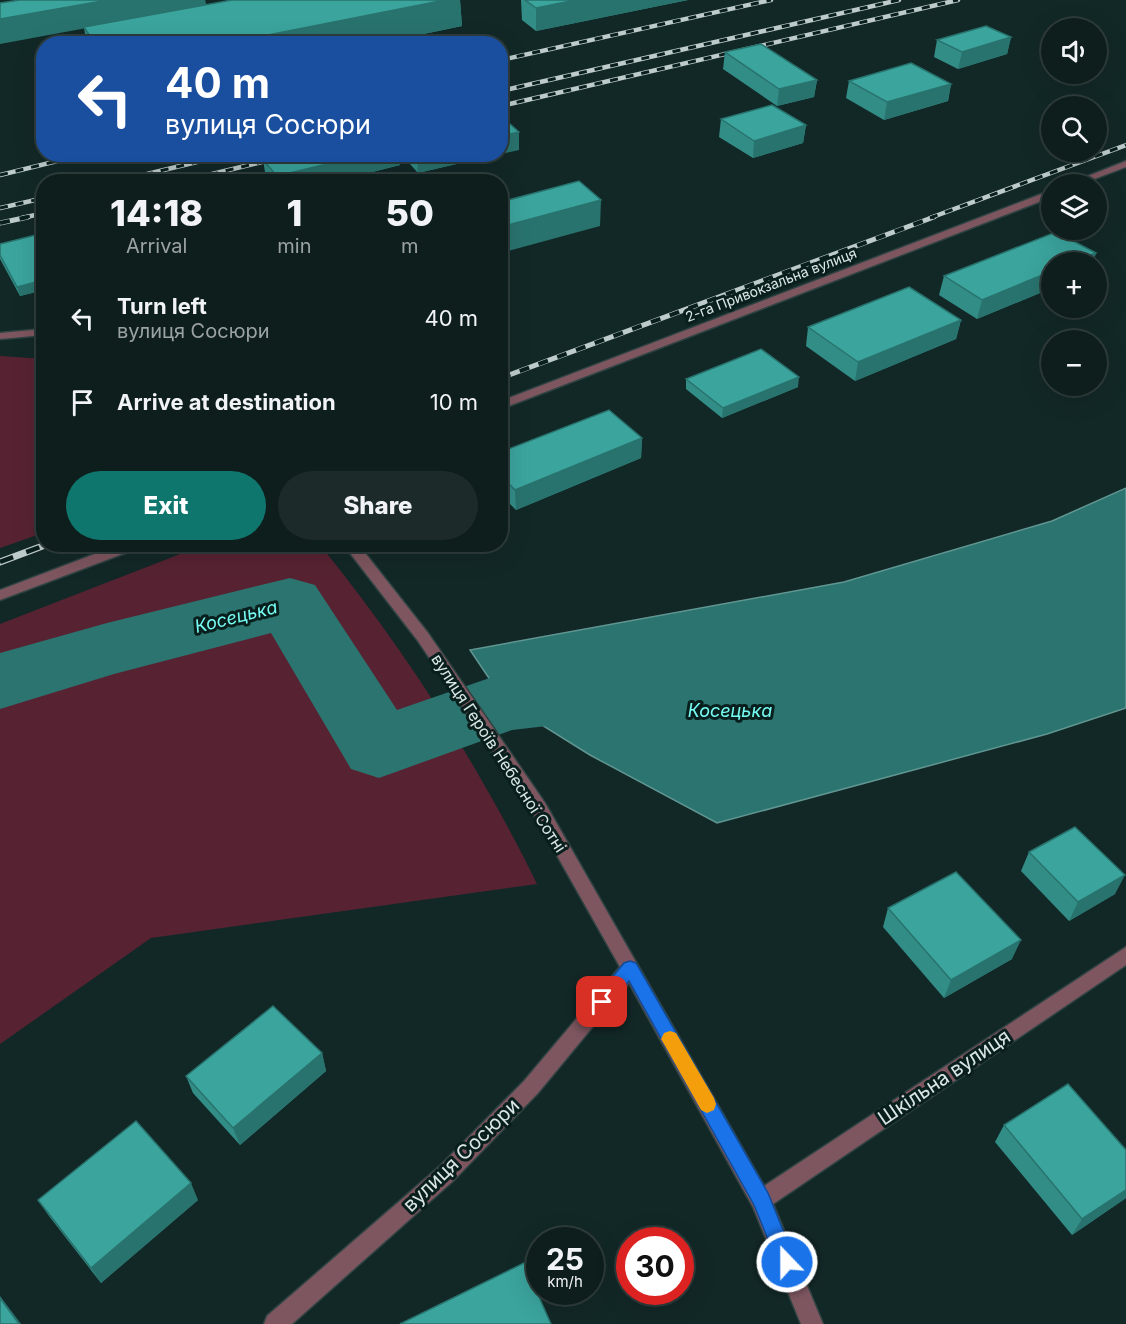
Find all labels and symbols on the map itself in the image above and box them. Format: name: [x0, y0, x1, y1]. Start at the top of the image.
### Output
street label: 2-га Привокзальна вулиця: [683, 244, 859, 325]
water label: Косецька: [192, 596, 279, 637]
street label: вулиця Героїв Небесної Сотні: [427, 650, 571, 856]
water label: Косецька: [688, 700, 772, 721]
pin: [576, 976, 627, 1027]
street label: Шкільна вулиця: [873, 1024, 1015, 1130]
street label: вулиця Сосюри: [398, 1093, 524, 1217]
speed limit sign: 30: [616, 1227, 694, 1305]
position arrow: [755, 1230, 819, 1294]

